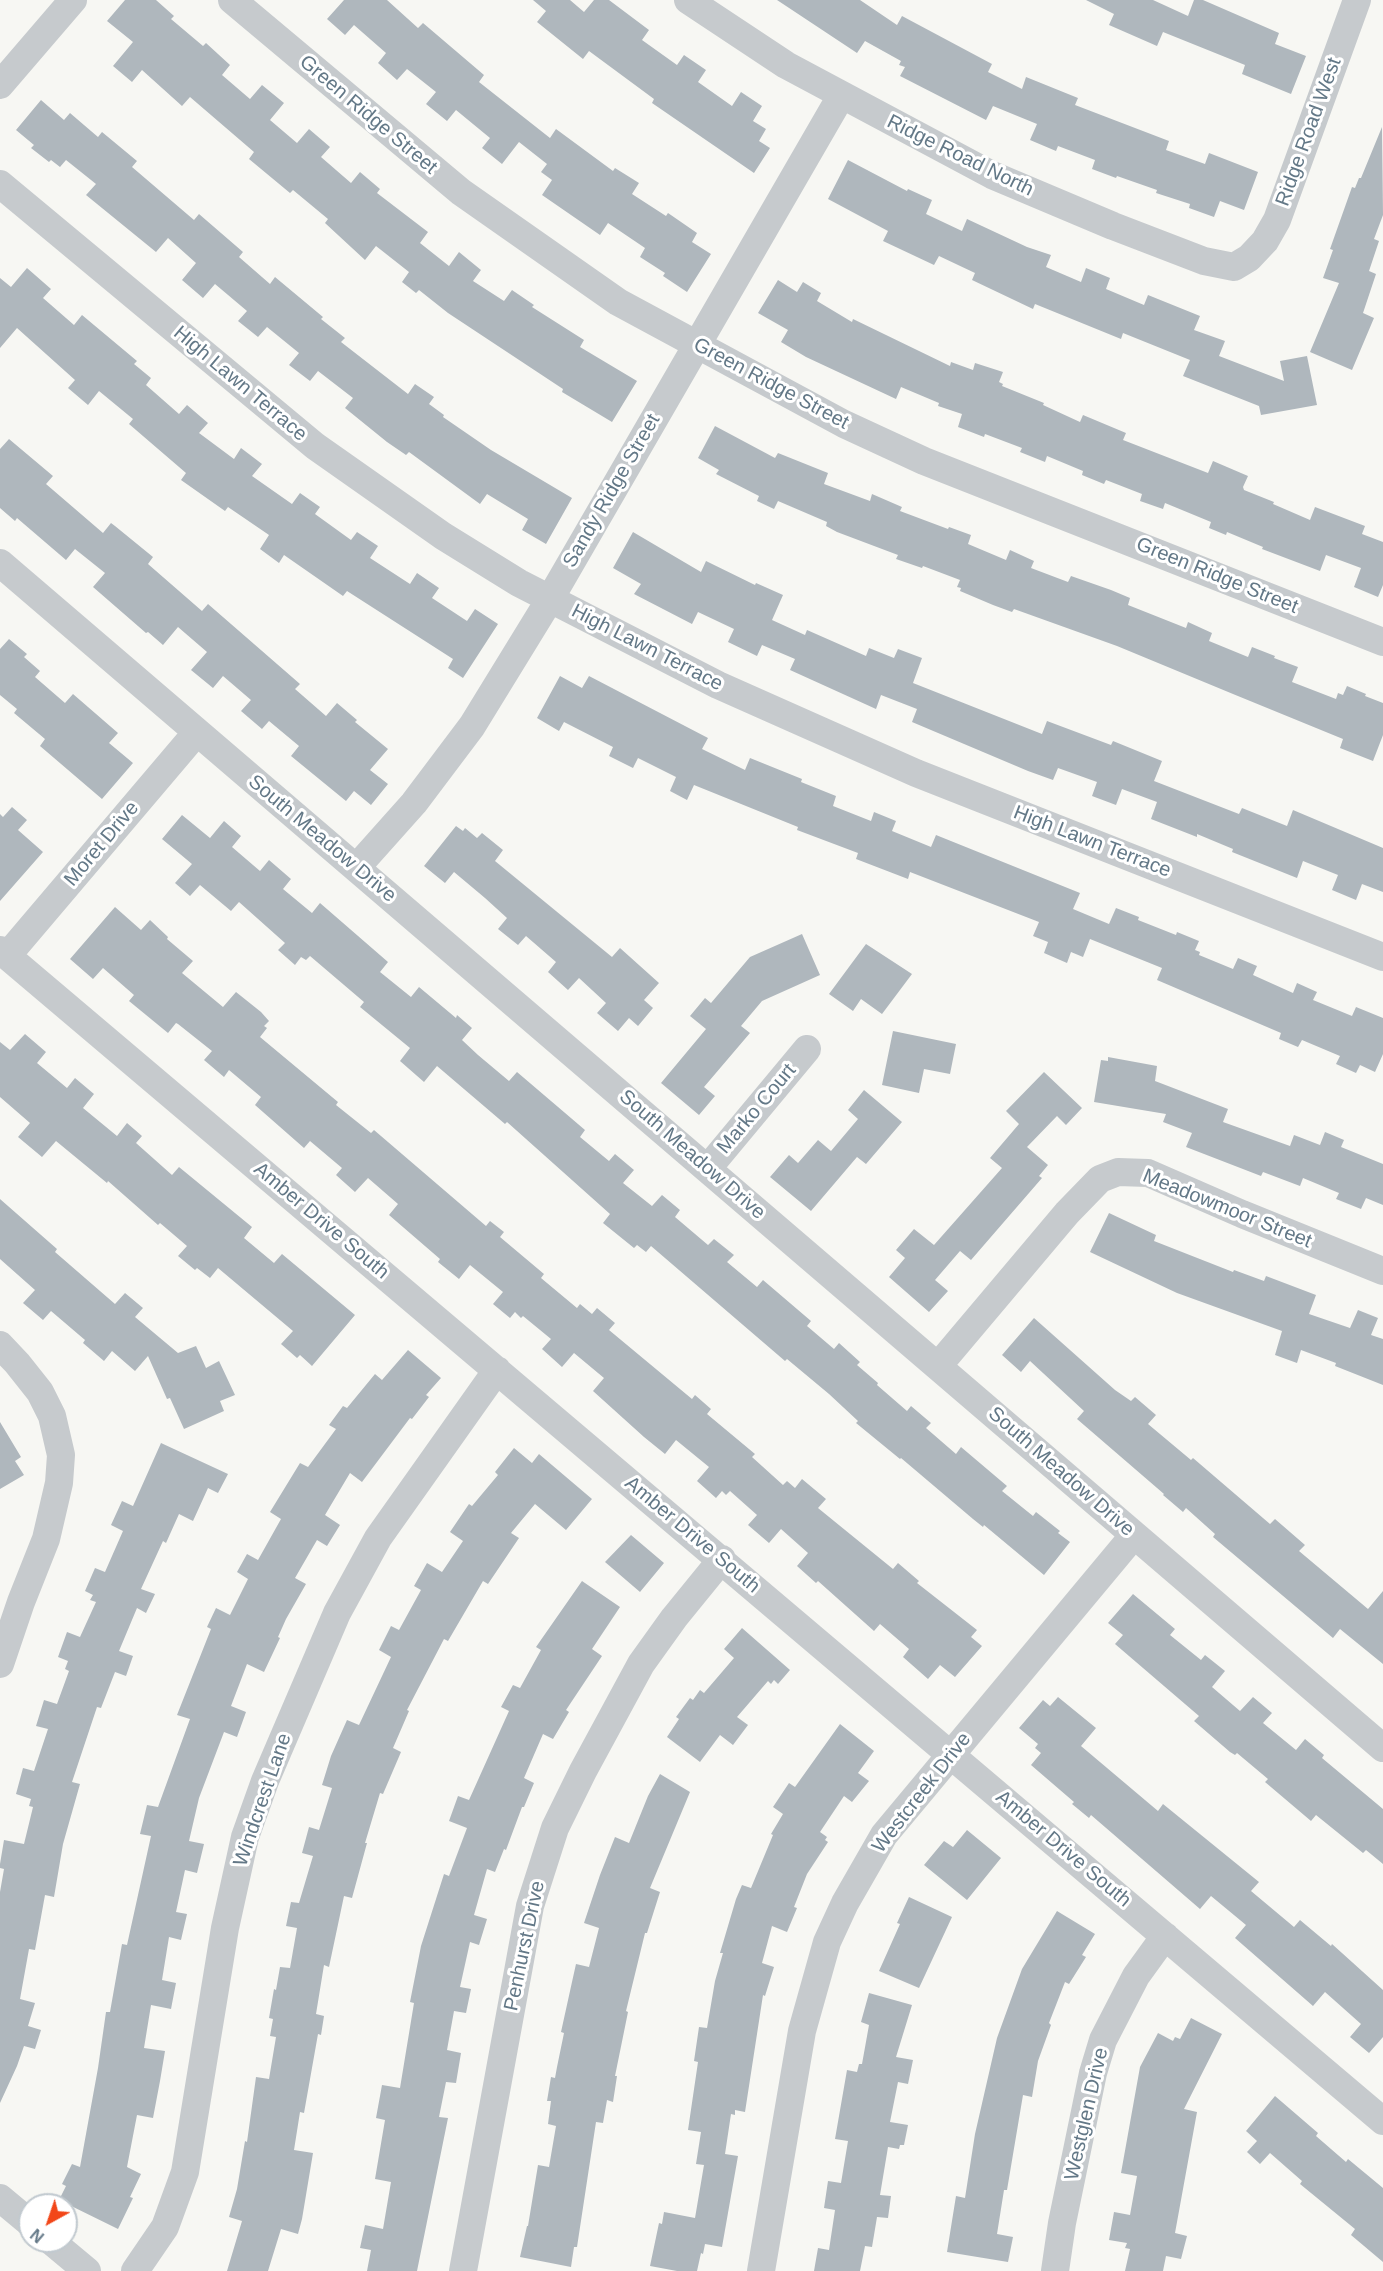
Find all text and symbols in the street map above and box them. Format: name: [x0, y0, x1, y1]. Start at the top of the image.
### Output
street label: Green Ridge Street: [294, 50, 442, 180]
street label: Ridge Road West: [1271, 54, 1347, 210]
street label: Ridge Road North: [883, 110, 1037, 202]
street label: High Lawn Terrace: [168, 321, 312, 447]
street label: Green Ridge Street: [689, 333, 853, 435]
street label: Sandy Ridge Street: [558, 410, 666, 572]
street label: Green Ridge Street: [1133, 533, 1301, 619]
street label: High Lawn Terrace: [567, 599, 727, 697]
street label: South Meadow Drive: [243, 770, 401, 908]
street label: Moret Drive: [60, 797, 144, 891]
street label: High Lawn Terrace: [1010, 801, 1174, 883]
street label: Marko Court: [712, 1059, 802, 1159]
street label: South Meadow Drive: [614, 1085, 770, 1225]
street label: Amber Drive South: [249, 1158, 393, 1284]
street label: Meadowmoor Street: [1139, 1164, 1315, 1254]
street label: South Meadow Drive: [983, 1402, 1139, 1542]
street label: Amber Drive South: [620, 1472, 764, 1598]
street label: Westcreek Drive: [867, 1728, 977, 1858]
street label: Windcrest Lane: [229, 1730, 297, 1870]
street label: Amber Drive South: [991, 1786, 1135, 1912]
street label: Penhurst Drive: [500, 1879, 550, 2013]
street label: Westglen Drive: [1060, 2045, 1114, 2183]
north arrow: [18, 2193, 78, 2253]
text: N: [28, 2225, 47, 2246]

